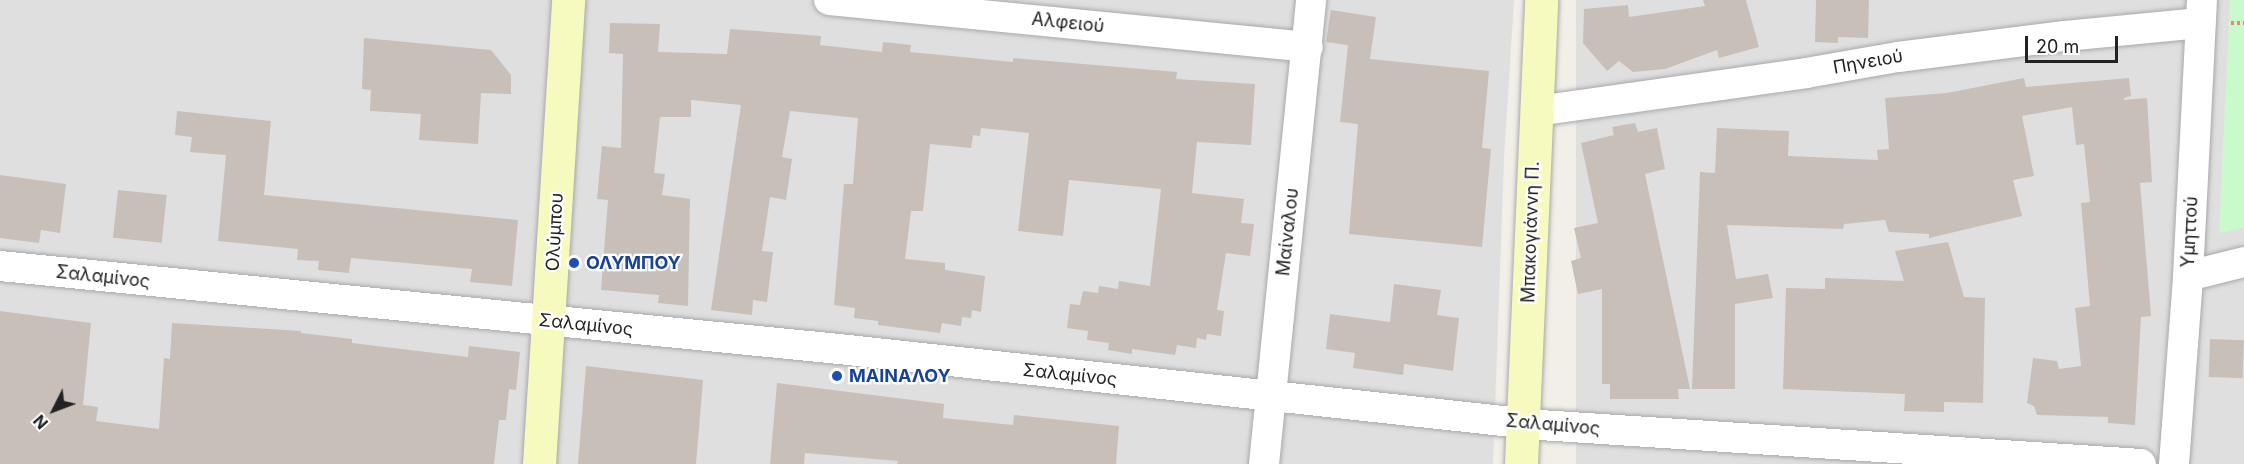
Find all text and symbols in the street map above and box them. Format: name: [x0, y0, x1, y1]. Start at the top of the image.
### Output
street label: Αλφειού: [1031, 8, 1105, 38]
scale bar: [2028, 24, 2121, 62]
text: 20 m: [2036, 36, 2079, 57]
street label: Πηνειού: [1831, 45, 1905, 79]
street label: Μπακογιάννη Π.: [1518, 161, 1544, 303]
street label: Μαίναλου: [1273, 187, 1303, 277]
street label: Ολύμπου: [542, 192, 568, 272]
street label: Υμηττού: [2177, 196, 2203, 268]
place label: ΟΛΥΜΠΟΥ: [586, 252, 681, 274]
marker: ΟΛΥΜΠΟΥ: [567, 256, 581, 270]
street label: Σαλαμίνος: [55, 261, 151, 293]
street label: Σαλαμίνος: [538, 309, 634, 341]
street label: Σαλαμίνος: [1022, 359, 1118, 391]
place label: ΜΑΙΝΑΛΟΥ: [849, 365, 951, 387]
marker: ΜΑΙΝΑΛΟΥ: [830, 369, 844, 383]
north arrow: [24, 380, 84, 440]
street label: Σαλαμίνος: [1505, 410, 1601, 440]
text: N: [29, 411, 52, 433]

